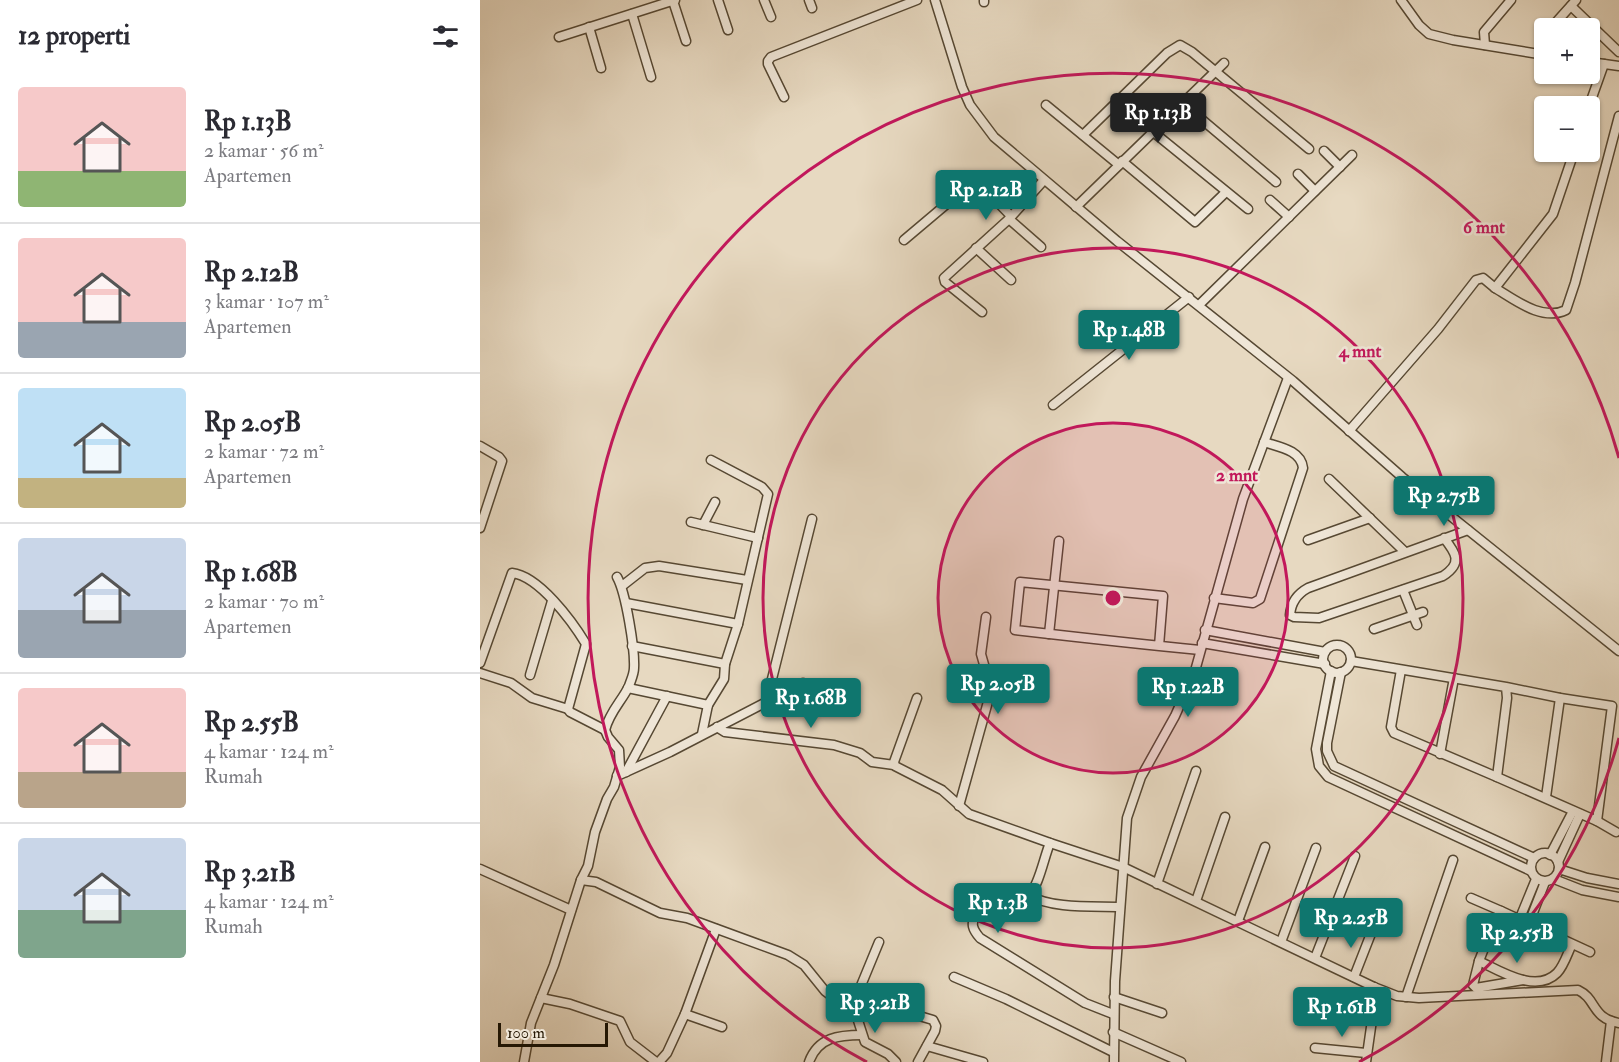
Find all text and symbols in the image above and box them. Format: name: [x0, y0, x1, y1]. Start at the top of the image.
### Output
map controls: [1534, 18, 1600, 162]
button: +: [1534, 18, 1600, 84]
text: 12 properti: [18, 20, 130, 52]
icon: filters: [429, 20, 462, 53]
pin: Rp 1.13B: [1096, 93, 1220, 144]
button: −: [1534, 96, 1600, 162]
text: Rp 1.13B: [1124, 100, 1192, 125]
text: Rp 1.13B: [204, 106, 292, 138]
icon: home: [66, 111, 138, 183]
text: 2 kamar · 56 m²: [204, 138, 324, 163]
text: Apartemen: [204, 163, 291, 188]
pin: Rp 2.12B: [924, 170, 1048, 221]
text: Rp 2.12B: [949, 177, 1023, 202]
text: 6 mnt: [1463, 216, 1505, 239]
text: Rp 2.12B: [204, 257, 299, 289]
icon: home: [66, 262, 138, 334]
text: 3 kamar · 107 m²: [204, 289, 329, 314]
pin: Rp 1.48B: [1067, 310, 1191, 361]
text: Apartemen: [204, 314, 291, 339]
text: Rp 1.48B: [1092, 317, 1166, 342]
text: 4 mnt: [1338, 340, 1381, 363]
text: Rp 2.05B: [204, 407, 301, 439]
icon: home: [66, 412, 138, 484]
text: 2 kamar · 72 m²: [204, 439, 324, 464]
text: Apartemen: [204, 464, 291, 489]
text: 2 mnt: [1216, 464, 1258, 487]
pin: Rp 2.75B: [1382, 476, 1506, 527]
text: Rp 2.75B: [1408, 483, 1480, 508]
text: Rp 1.68B: [204, 557, 298, 589]
icon: home: [66, 562, 138, 634]
centre of rings: [1103, 588, 1123, 608]
text: 2 kamar · 70 m²: [204, 589, 324, 614]
text: Apartemen: [204, 614, 291, 639]
pin: Rp 2.05B: [936, 664, 1060, 715]
pin: Rp 1.22B: [1126, 667, 1250, 718]
text: Rp 2.05B: [961, 671, 1035, 696]
text: Rp 1.22B: [1151, 674, 1225, 699]
pin: Rp 1.68B: [749, 678, 873, 729]
text: Rp 1.68B: [775, 685, 847, 710]
text: Rp 2.55B: [204, 707, 299, 739]
icon: home: [66, 712, 138, 784]
text: 4 kamar · 124 m²: [204, 739, 334, 764]
text: Rumah: [204, 764, 263, 789]
text: Rp 3.21B: [204, 857, 296, 889]
icon: home: [66, 862, 138, 934]
pin: Rp 1.3B: [943, 883, 1053, 934]
text: 4 kamar · 124 m²: [204, 889, 334, 914]
text: Rp 1.3B: [968, 890, 1028, 915]
pin: Rp 2.25B: [1289, 898, 1413, 949]
text: Rp 2.25B: [1314, 905, 1388, 930]
pin: Rp 2.55B: [1455, 913, 1579, 964]
text: Rumah: [204, 914, 263, 939]
text: Rp 2.55B: [1480, 920, 1554, 945]
pin: Rp 3.21B: [813, 983, 937, 1034]
pin: Rp 1.61B: [1280, 987, 1404, 1038]
text: Rp 3.21B: [840, 990, 910, 1015]
text: Rp 1.61B: [1307, 994, 1377, 1019]
scale bar: [498, 1020, 608, 1048]
text: 100 m: [507, 1023, 545, 1043]

